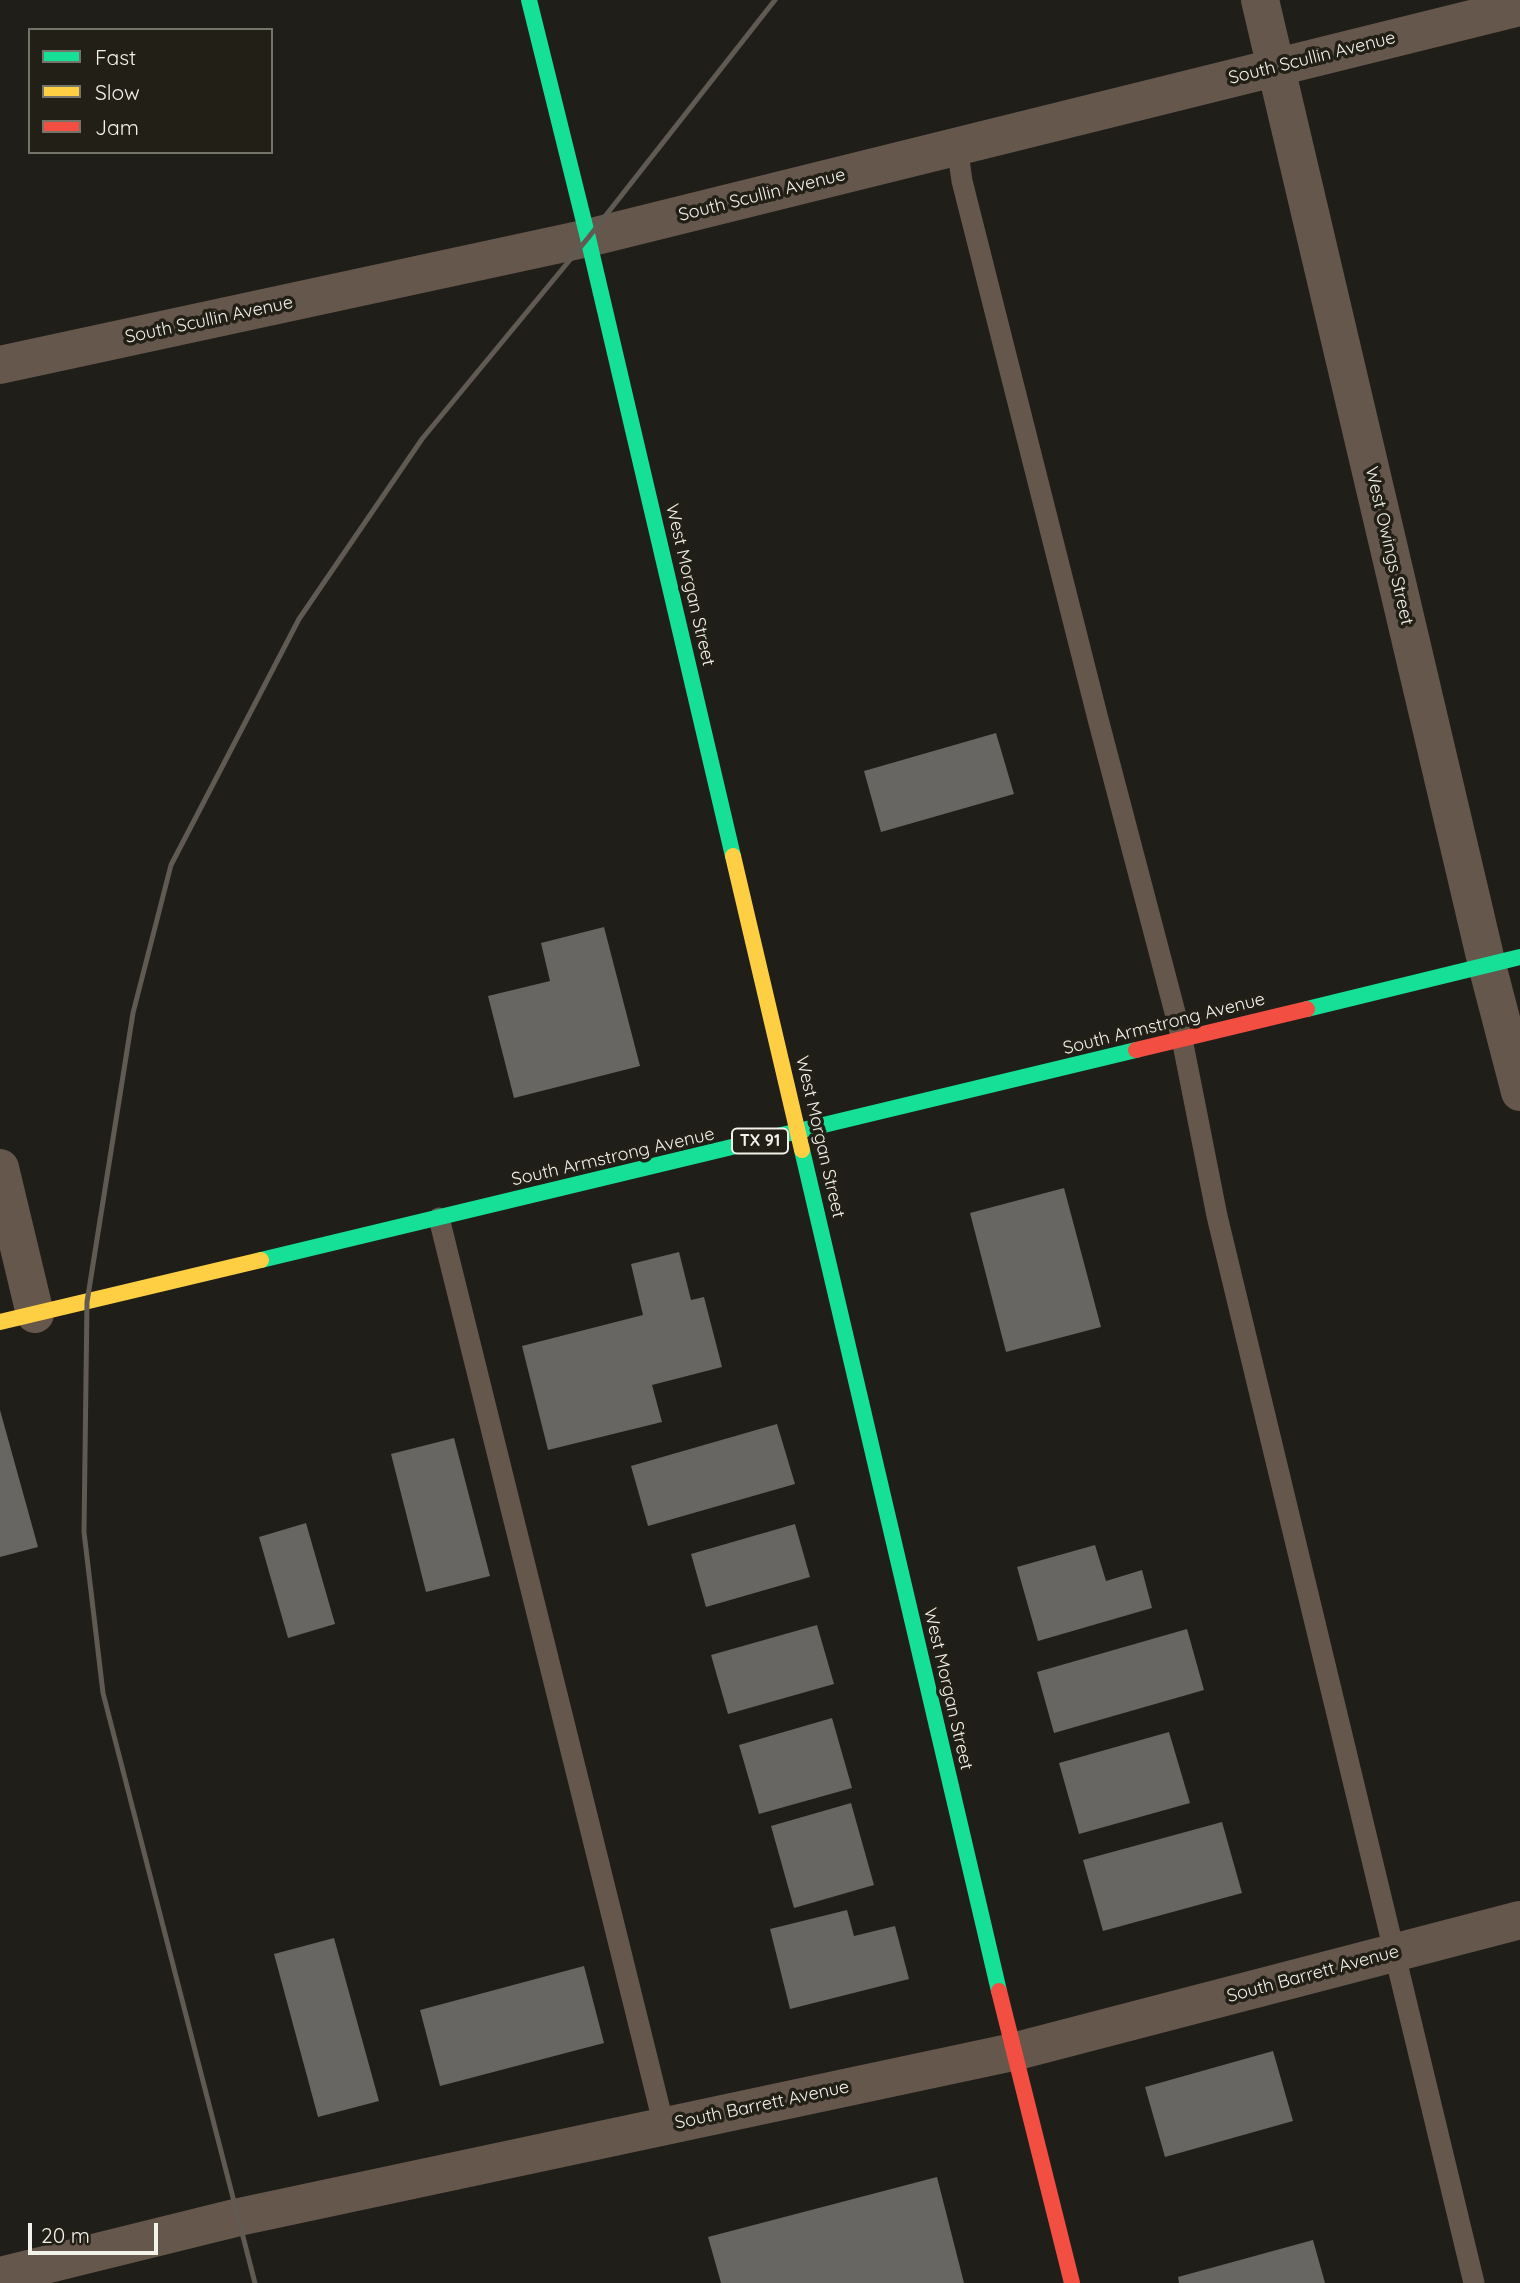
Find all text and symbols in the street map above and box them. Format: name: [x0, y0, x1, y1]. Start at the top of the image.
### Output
street label: South Scullin Avenue: [1226, 27, 1398, 89]
legend: [28, 28, 273, 154]
text: Fast: [95, 44, 136, 70]
text: Slow: [95, 79, 140, 105]
text: Jam: [95, 114, 139, 140]
street label: South Scullin Avenue: [676, 164, 848, 226]
street label: South Scullin Avenue: [123, 292, 295, 348]
street label: West Owings Street: [1360, 465, 1418, 627]
street label: West Morgan Street: [661, 502, 719, 668]
street label: South Armstrong Avenue: [1061, 988, 1267, 1060]
street label: West Morgan Street: [791, 1054, 849, 1220]
street label: South Armstrong Avenue: [509, 1123, 717, 1191]
road number: TX 91: [732, 1128, 788, 1154]
street label: West Morgan Street: [919, 1606, 977, 1772]
street label: South Barrett Avenue: [1225, 1941, 1401, 2007]
street label: South Barrett Avenue: [673, 2076, 851, 2134]
scale bar: [32, 2210, 161, 2254]
text: 20 m: [41, 2222, 90, 2248]

